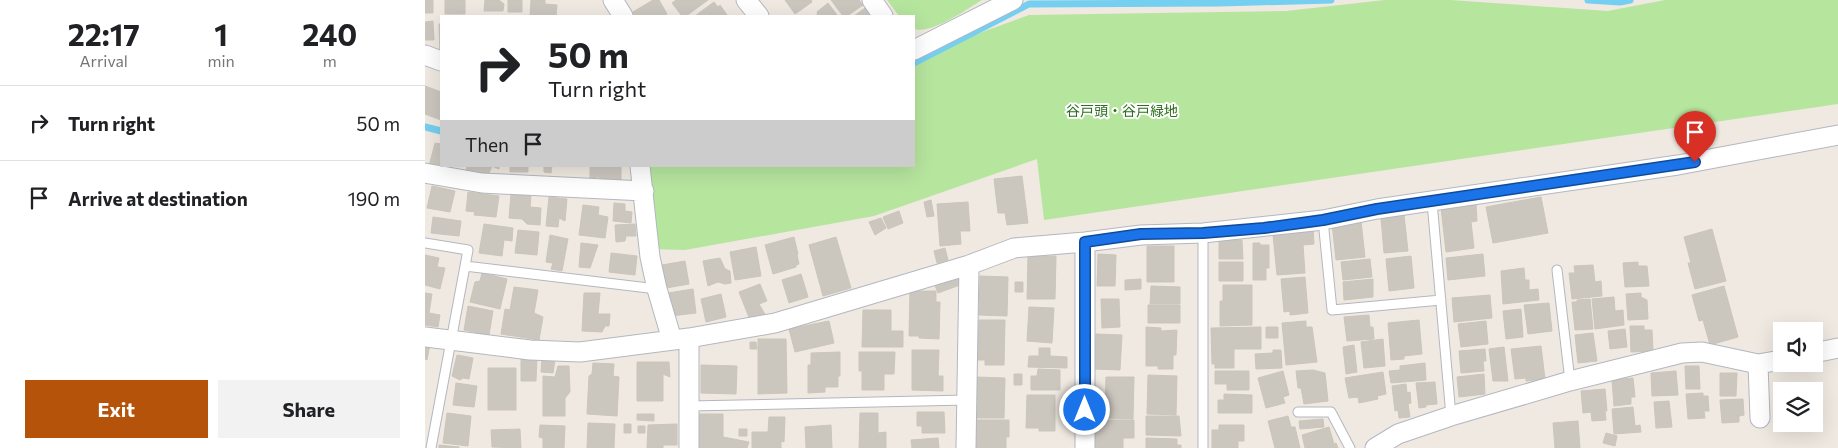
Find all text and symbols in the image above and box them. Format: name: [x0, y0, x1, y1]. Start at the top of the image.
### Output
text: 22:17: [68, 15, 140, 52]
text: 1: [214, 15, 228, 52]
text: 240: [302, 15, 357, 52]
text: 50 m: [548, 32, 629, 75]
icon: right: [465, 35, 530, 100]
text: Arrival: [80, 51, 128, 70]
text: min: [207, 51, 235, 70]
text: m: [323, 51, 337, 70]
text: Turn right: [548, 75, 646, 102]
park label: 谷戸頭・谷戸緑地: [1066, 102, 1178, 119]
icon: right: [25, 109, 53, 137]
pin: [1674, 111, 1716, 162]
text: Turn right: [68, 112, 155, 135]
text: 50 m: [356, 112, 400, 135]
icon: arrive: [1681, 118, 1709, 146]
icon: arrive: [519, 130, 547, 158]
text: Then: [465, 133, 509, 156]
icon: arrive: [25, 184, 53, 212]
text: Arrive at destination: [68, 187, 248, 210]
text: 190 m: [348, 187, 400, 210]
map controls: [1773, 322, 1823, 432]
button: sound: [1773, 322, 1823, 372]
button: Exit: [25, 380, 208, 438]
button: Share: [218, 380, 400, 438]
button: layers: [1773, 382, 1823, 432]
position arrow: [1058, 383, 1110, 435]

